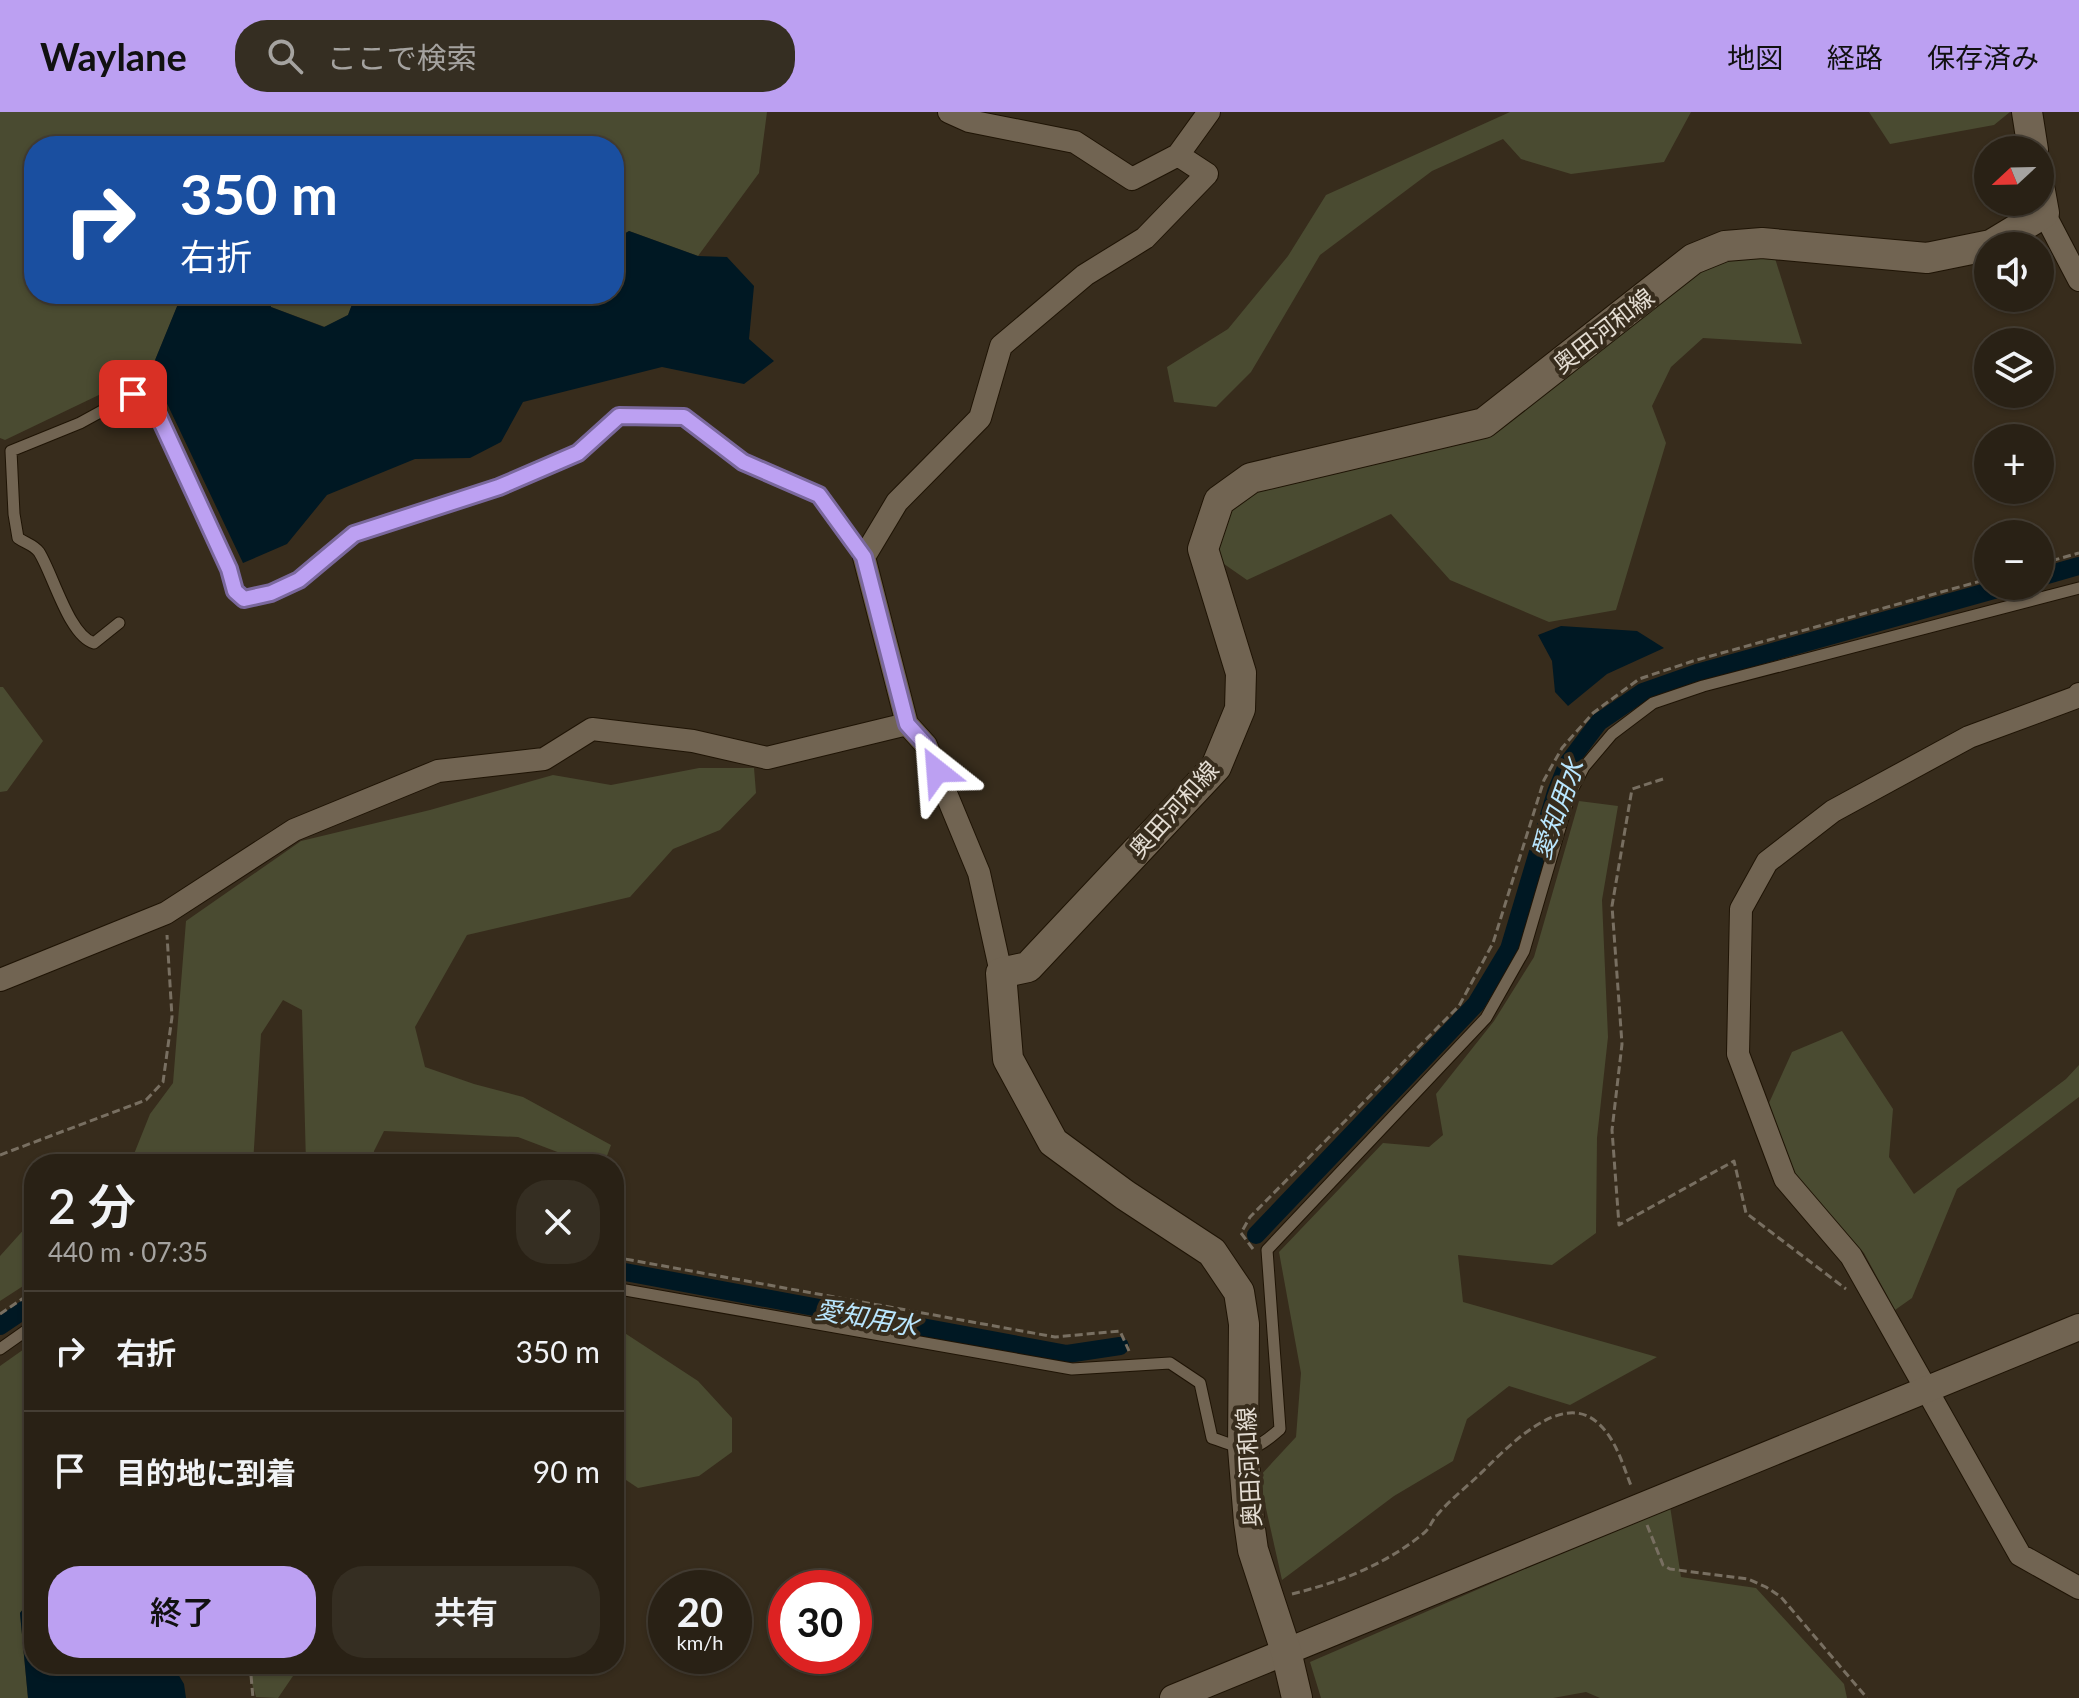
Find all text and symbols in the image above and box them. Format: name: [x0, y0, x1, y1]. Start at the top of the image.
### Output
search box: [235, 20, 795, 92]
text: Waylane: [40, 33, 187, 79]
icon: search: [263, 34, 307, 78]
text: ここで検索: [327, 39, 477, 75]
text: 地図: [1727, 40, 1783, 74]
text: 経路: [1827, 40, 1883, 74]
text: 保存済み: [1927, 40, 2039, 74]
north arrow: [1974, 136, 2054, 216]
map controls: [1974, 136, 2054, 600]
text: 350 m: [180, 160, 338, 227]
icon: right: [48, 168, 152, 272]
button: sound: [1974, 232, 2054, 312]
text: 右折: [180, 234, 252, 278]
street label: 奥田河和線: [1547, 282, 1659, 378]
button: layers: [1974, 328, 2054, 408]
pin: [99, 360, 167, 428]
icon: arrive: [111, 372, 155, 416]
button: +: [1974, 424, 2054, 504]
button: −: [1974, 520, 2054, 600]
position arrow: [895, 729, 979, 813]
water label: 愛知用水: [1524, 752, 1591, 863]
street label: 奥田河和線: [1122, 755, 1224, 863]
text: 2 分: [48, 1177, 136, 1234]
button: close: [516, 1180, 600, 1264]
text: 440 m · 07:35: [48, 1236, 208, 1268]
water label: 愛知用水: [813, 1292, 924, 1342]
icon: right: [48, 1329, 92, 1373]
text: 350 m: [515, 1333, 600, 1369]
text: 右折: [116, 1334, 176, 1370]
street label: 奥田河和線: [1230, 1406, 1266, 1528]
icon: arrive: [48, 1449, 92, 1493]
text: 90 m: [533, 1453, 600, 1489]
text: 目的地に到着: [116, 1454, 296, 1490]
button: 終了: [48, 1566, 316, 1658]
button: 共有: [332, 1566, 600, 1658]
speed limit sign: 30: [768, 1570, 872, 1674]
text: 20: [677, 1588, 723, 1636]
text: km/h: [677, 1630, 723, 1654]

